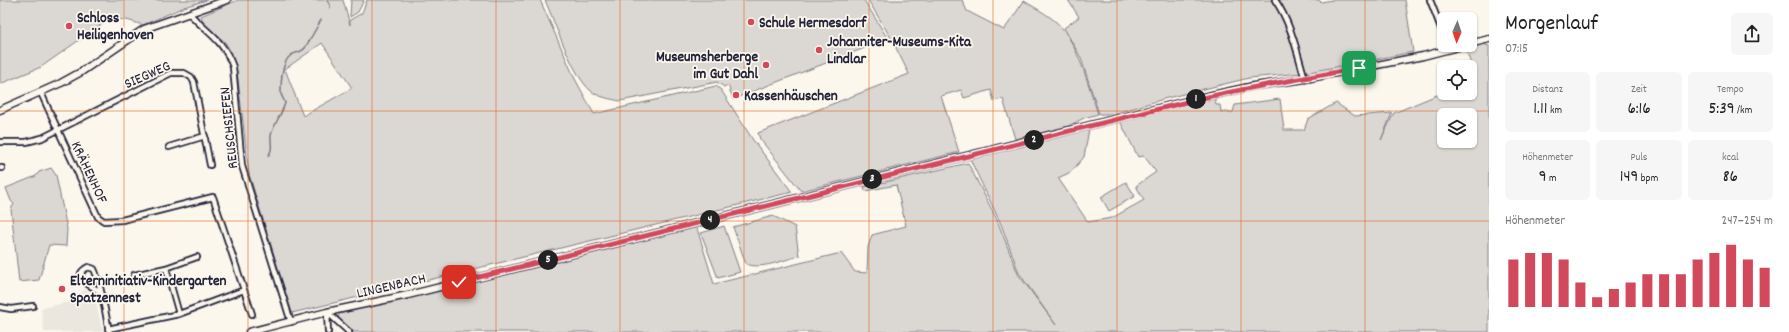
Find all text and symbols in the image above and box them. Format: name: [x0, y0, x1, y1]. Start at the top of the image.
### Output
place label: Schloss Heiligenhoven: [77, 8, 154, 47]
text: Morgenlauf: [1505, 9, 1598, 40]
north arrow: [1437, 12, 1477, 52]
map controls: [1437, 12, 1477, 148]
place label: Schule Hermesdorf: [759, 13, 867, 35]
button: share: [1731, 13, 1773, 55]
marker: Schule Hermesdorf: [746, 17, 756, 27]
marker: Schloss Heiligenhoven: [64, 21, 74, 31]
place label: Johanniter-Museums-Kita Lindlar: [827, 32, 972, 71]
text: 07:15: [1505, 40, 1528, 59]
marker: Johanniter-Museums-Kita Lindlar: [814, 45, 824, 55]
place label: Museumsherberge im Gut Dahl: [656, 47, 758, 86]
pin: [1342, 51, 1376, 85]
street label: SIEGWEG: [121, 56, 175, 96]
icon: arrive: [1348, 57, 1370, 79]
marker: Museumsherberge im Gut Dahl: [761, 60, 771, 70]
button: locate: [1437, 60, 1477, 100]
text: Distanz: [1532, 82, 1563, 98]
text: Zeit: [1631, 82, 1647, 98]
text: Tempo: [1717, 82, 1744, 98]
street label: REUSCHSIEFEN: [215, 86, 245, 170]
place label: Kassenhäuschen: [744, 86, 838, 108]
pin: 1: [1186, 89, 1206, 109]
marker: Kassenhäuschen: [731, 90, 741, 100]
text: 1: [1195, 91, 1197, 107]
text: 1.11: [1533, 98, 1547, 122]
text: 6:16: [1627, 98, 1651, 122]
text: 5:39: [1708, 98, 1734, 122]
text: km: [1547, 103, 1562, 119]
text: /km: [1734, 103, 1752, 119]
button: layers: [1437, 108, 1477, 148]
pin: 2: [1024, 130, 1044, 150]
text: 2: [1032, 132, 1036, 148]
street label: KRÄHENHOF: [64, 138, 112, 208]
text: Höhenmeter: [1522, 150, 1573, 166]
text: Puls: [1631, 150, 1647, 166]
text: kcal: [1722, 150, 1739, 166]
text: 9: [1539, 166, 1547, 190]
text: 149: [1620, 166, 1638, 190]
text: 86: [1723, 166, 1738, 190]
pin: 3: [862, 169, 882, 189]
text: 3: [870, 171, 874, 187]
text: m: [1547, 171, 1557, 187]
text: bpm: [1638, 171, 1658, 187]
pin: 4: [700, 210, 720, 230]
text: 4: [708, 212, 712, 228]
text: Höhenmeter: [1505, 212, 1565, 231]
text: 247–254 m: [1721, 212, 1773, 231]
pin: 5: [538, 250, 558, 270]
text: 5: [545, 252, 551, 268]
pin: [442, 265, 476, 299]
street label: LINGENBACH: [355, 268, 428, 306]
place label: Elterninitiativ-Kindergarten Spatzennest: [70, 271, 227, 310]
icon: check: [448, 271, 470, 293]
marker: Elterninitiativ-Kindergarten Spatzennest: [57, 284, 67, 294]

